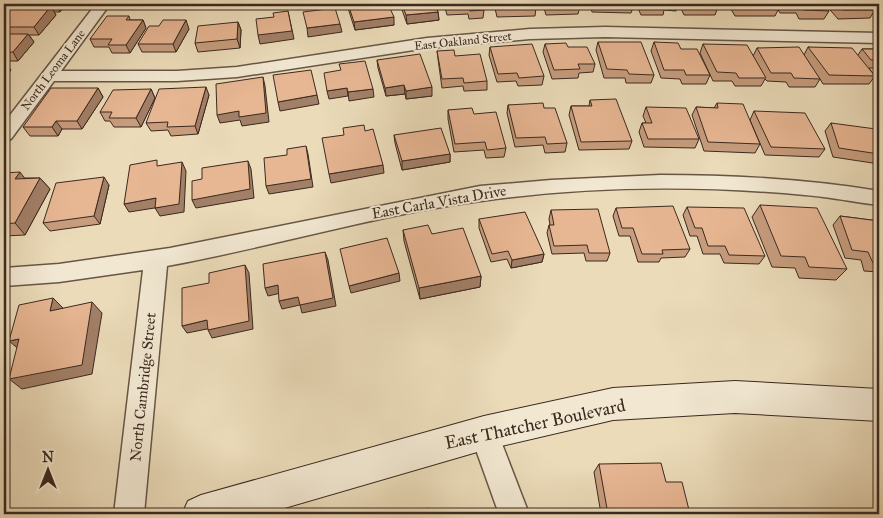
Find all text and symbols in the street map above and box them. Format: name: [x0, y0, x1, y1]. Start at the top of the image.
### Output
street label: North Leoma Lane: [18, 27, 88, 113]
street label: East Oakland Street: [414, 29, 513, 53]
street label: East Carla Vista Drive: [370, 181, 508, 223]
street label: North Cambridge Street: [126, 311, 160, 462]
street label: East Thatcher Boulevard: [443, 394, 627, 454]
north arrow: [22, 446, 72, 496]
text: N: [42, 449, 54, 466]

